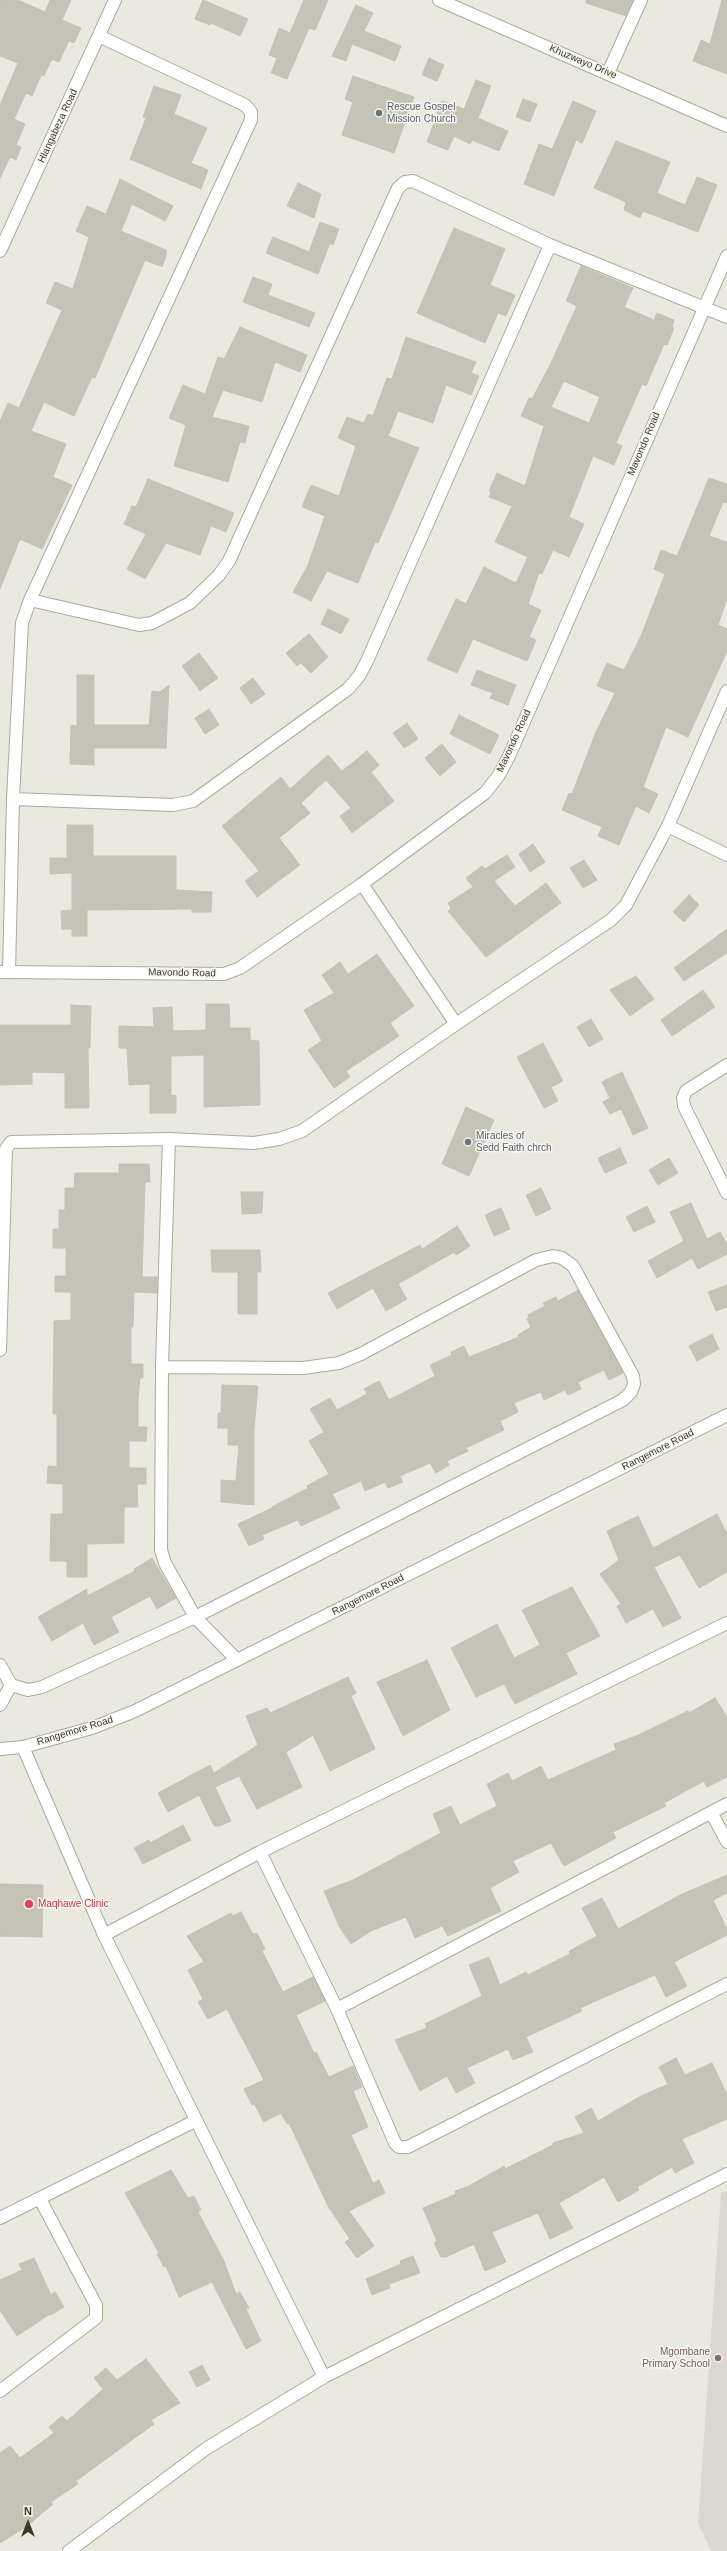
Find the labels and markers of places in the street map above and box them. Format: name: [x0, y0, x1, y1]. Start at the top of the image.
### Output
place label: Rescue Gospel Mission Church: [387, 101, 456, 124]
marker: Rescue Gospel Mission Church: [374, 108, 384, 118]
place label: Miracles of Sedd Faith chrch: [476, 1130, 552, 1154]
marker: Miracles of Sedd Faith chrch: [463, 1137, 473, 1147]
marker: Maqhawe Clinic: [23, 1898, 35, 1910]
place label: Maqhawe Clinic: [38, 1898, 109, 1910]
place label: Mgombane Primary School: [642, 2346, 710, 2370]
marker: Mgombane Primary School: [713, 2353, 723, 2363]

